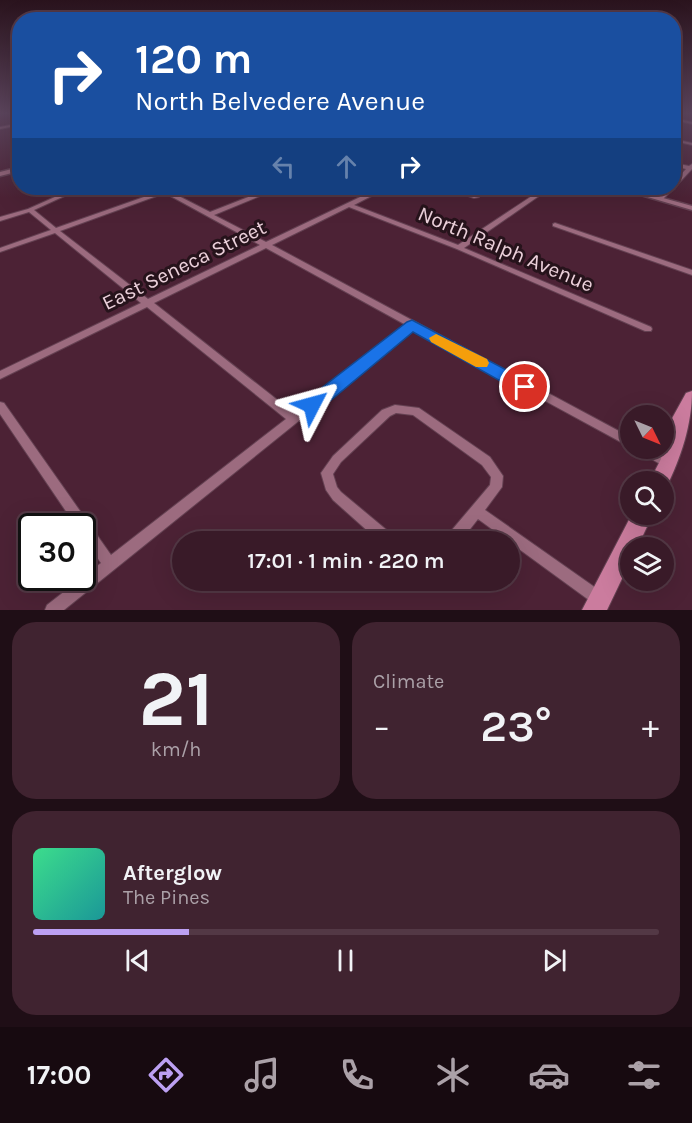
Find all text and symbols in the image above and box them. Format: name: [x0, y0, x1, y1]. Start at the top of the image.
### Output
text: 120 m: [135, 34, 252, 84]
icon: right: [36, 36, 114, 114]
text: North Belvedere Avenue: [135, 85, 425, 117]
icon: left: [267, 150, 300, 183]
icon: ahead: [330, 150, 363, 183]
icon: right: [393, 150, 426, 183]
street label: North Ralph Avenue: [415, 201, 597, 297]
street label: East Seneca Street: [98, 215, 270, 315]
pin: [499, 361, 550, 412]
icon: arrive: [508, 370, 541, 403]
position arrow: [280, 373, 344, 437]
north arrow: [620, 405, 674, 459]
map controls: [620, 405, 674, 591]
button: search: [620, 471, 674, 525]
speed limit sign: 30: [18, 513, 96, 591]
button: layers: [620, 537, 674, 591]
text: 17:01 · 1 min · 220 m: [247, 548, 445, 574]
text: 21: [139, 653, 214, 745]
text: Climate: [373, 670, 444, 693]
text: 23°: [480, 700, 552, 752]
text: −: [373, 707, 390, 745]
text: +: [642, 707, 659, 745]
text: km/h: [151, 738, 201, 761]
text: Afterglow: [123, 860, 222, 886]
text: The Pines: [123, 886, 210, 909]
icon: previous: [121, 944, 154, 977]
icon: pause: [329, 944, 362, 977]
icon: next: [538, 944, 571, 977]
icon: directions: [145, 1054, 187, 1096]
icon: music: [241, 1054, 283, 1096]
icon: phone: [336, 1054, 378, 1096]
icon: climate: [432, 1054, 474, 1096]
icon: car: [528, 1054, 570, 1096]
icon: filters: [623, 1054, 665, 1096]
text: 17:00: [27, 1059, 91, 1091]

